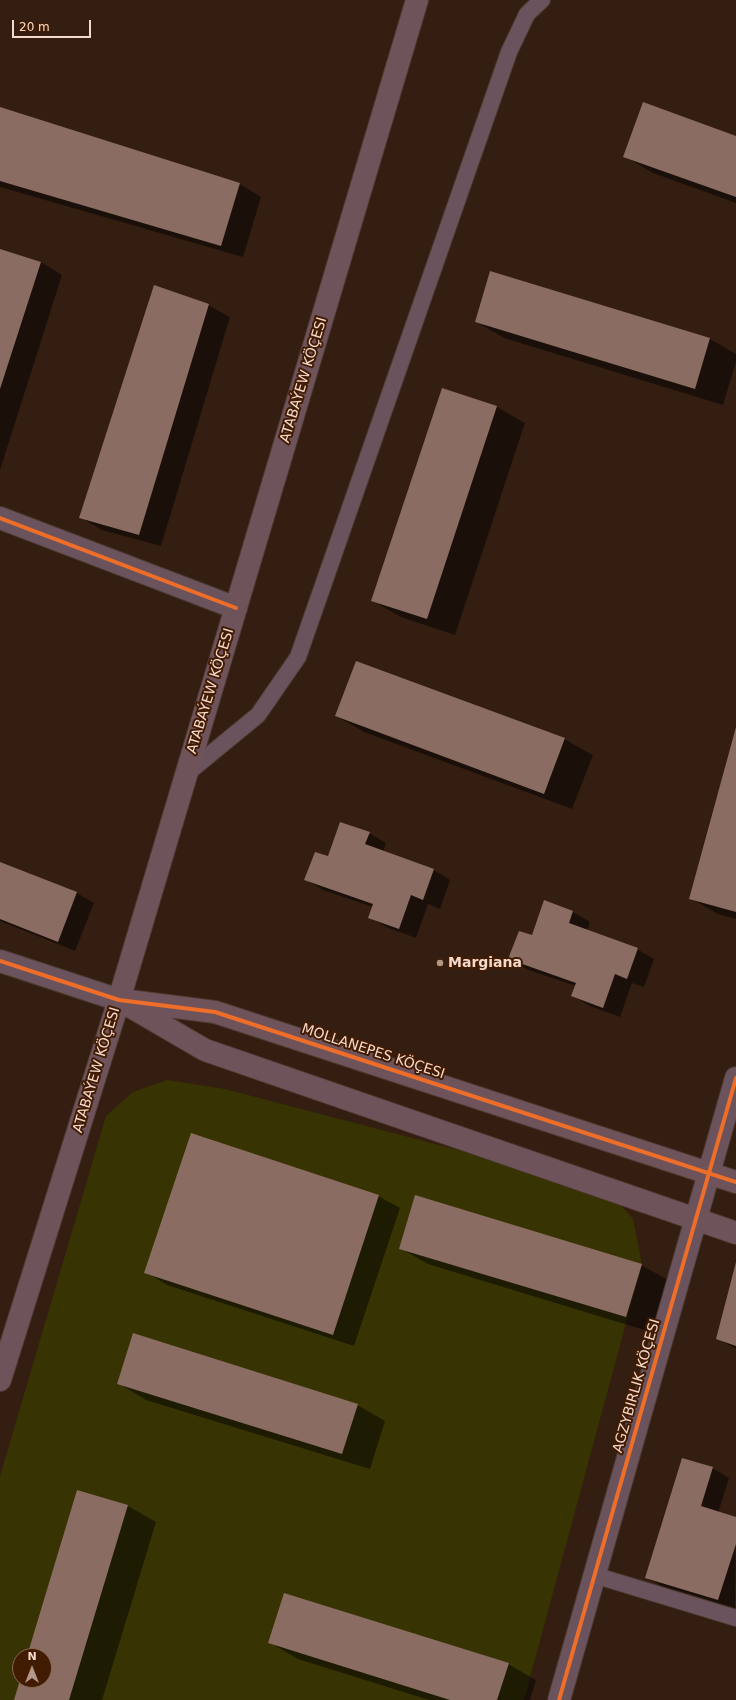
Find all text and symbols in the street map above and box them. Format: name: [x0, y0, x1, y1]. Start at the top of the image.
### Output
scale bar: [14, 12, 93, 38]
text: 20 m: [19, 20, 50, 34]
street label: ATABAÝEW KÖÇESI: [277, 315, 331, 445]
street label: ATABAÝEW KÖÇESI: [184, 626, 238, 756]
place label: Margiana: [448, 955, 522, 971]
marker: Margiana: [435, 958, 445, 968]
street label: ATABAÝEW KÖÇESI: [70, 1005, 124, 1135]
street label: MOLLANEPES KÖÇESI: [299, 1021, 447, 1083]
street label: AGZYBIRLIK KÖÇESI: [610, 1317, 664, 1455]
north arrow: [12, 1648, 52, 1688]
text: N: [27, 1650, 37, 1663]

